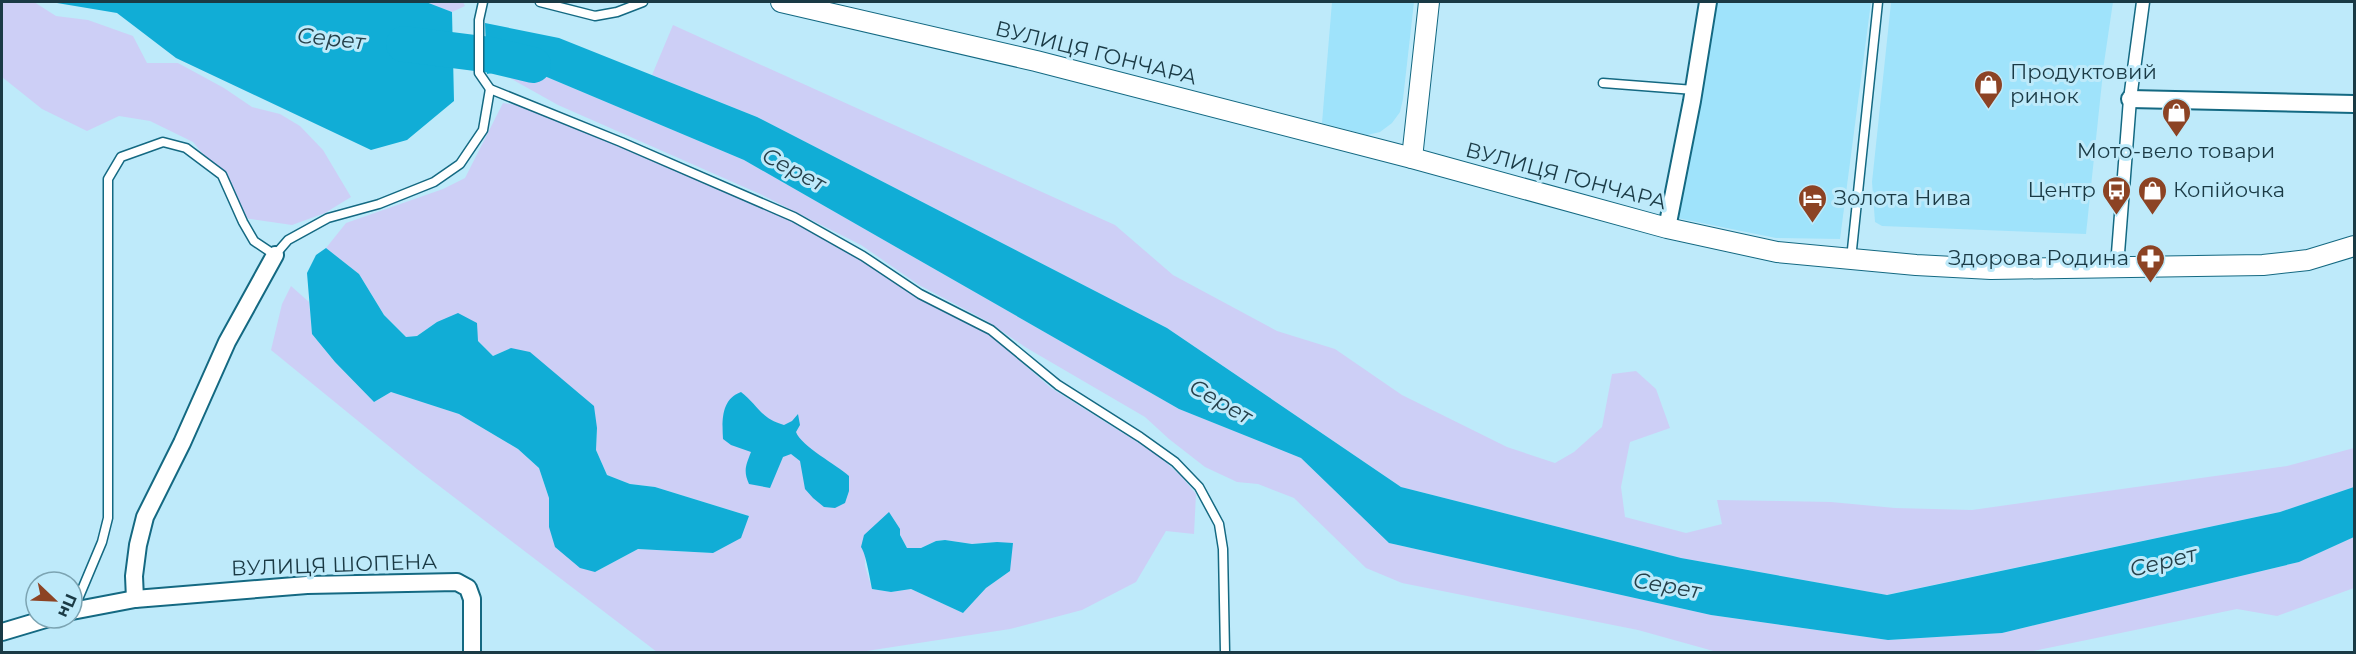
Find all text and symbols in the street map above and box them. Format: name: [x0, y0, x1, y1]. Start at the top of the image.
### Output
street label: ВУЛИЦЯ ГОНЧАРА: [993, 15, 1200, 90]
water label: Серет: [296, 22, 368, 56]
place label: Продуктовий ринок: [2010, 59, 2157, 108]
shop icon: Продуктовий ринок: [1973, 68, 2005, 110]
shop icon: Мото-вело товари: [2160, 96, 2192, 138]
street label: ВУЛИЦЯ ГОНЧАРА: [1463, 137, 1670, 214]
place label: Мото-вело товари: [2077, 138, 2275, 163]
water label: Серет: [757, 142, 832, 198]
bus stop icon: Центр: [2101, 174, 2133, 216]
shop icon: Копійочка: [2136, 174, 2168, 216]
place label: Центр: [2027, 177, 2096, 202]
place label: Копійочка: [2173, 177, 2285, 202]
hotel icon: Золота Нива: [1797, 182, 1829, 224]
place label: Золота Нива: [1834, 185, 1971, 210]
pharmacy icon: Здорова Родина: [2134, 242, 2166, 284]
place label: Здорова Родина: [1948, 245, 2129, 270]
water label: Серет: [1184, 373, 1258, 431]
water label: Серет: [2127, 540, 2201, 583]
street label: ВУЛИЦЯ ШОПЕНА: [230, 548, 438, 581]
water label: Серет: [1631, 566, 1704, 605]
north arrow: [24, 570, 84, 630]
text: Пн: [54, 591, 81, 620]

